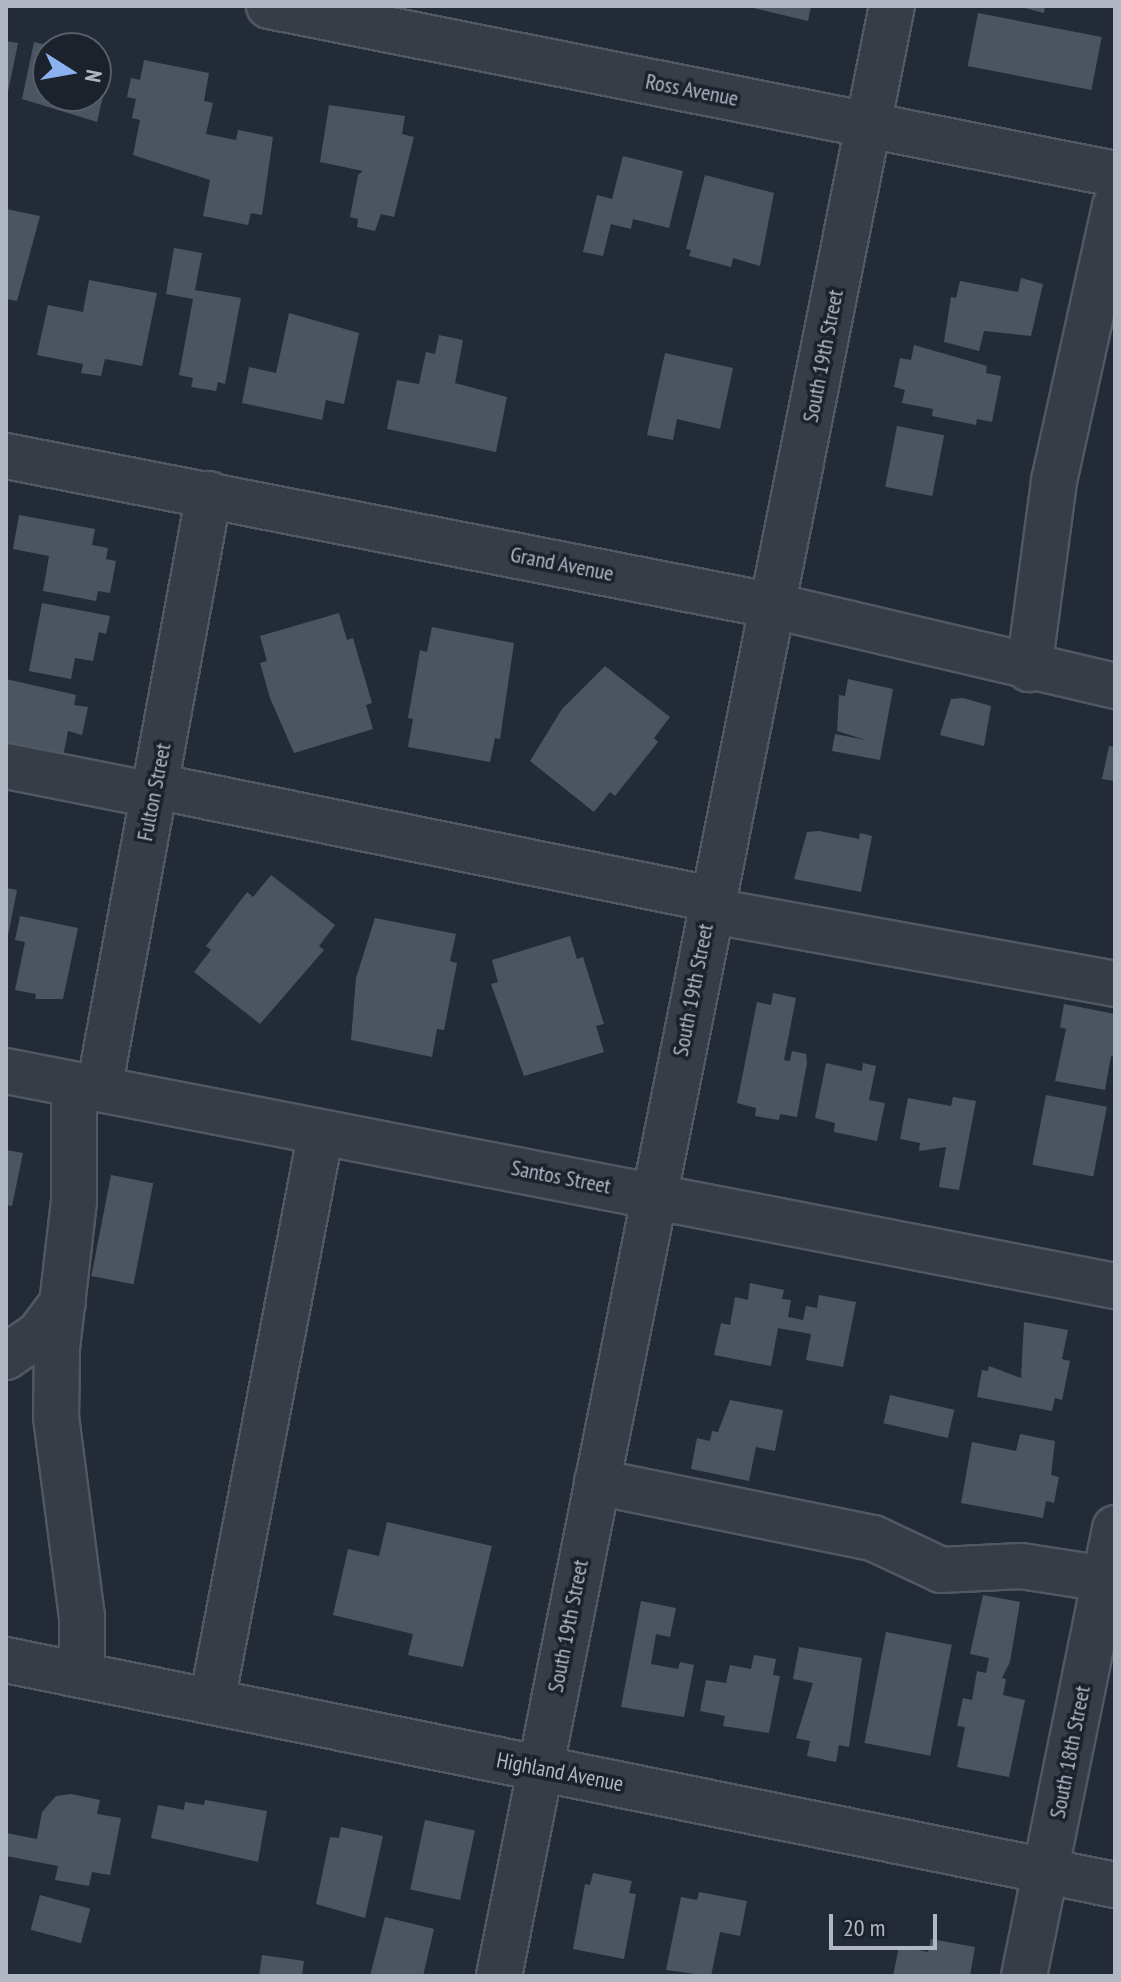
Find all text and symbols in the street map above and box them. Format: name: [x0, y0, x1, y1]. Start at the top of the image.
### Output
north arrow: [32, 32, 112, 112]
text: N: [79, 68, 108, 85]
street label: Ross Avenue: [643, 68, 741, 112]
street label: South 19th Street: [797, 287, 849, 425]
street label: Grand Avenue: [508, 541, 616, 587]
street label: Fulton Street: [132, 741, 176, 843]
street label: South 19th Street: [667, 921, 719, 1059]
street label: Santos Street: [509, 1154, 613, 1200]
street label: South 19th Street: [542, 1557, 594, 1695]
street label: South 18th Street: [1044, 1683, 1096, 1821]
street label: Highland Avenue: [494, 1747, 626, 1797]
scale bar: [833, 1898, 941, 1948]
text: 20 m: [843, 1912, 885, 1943]

